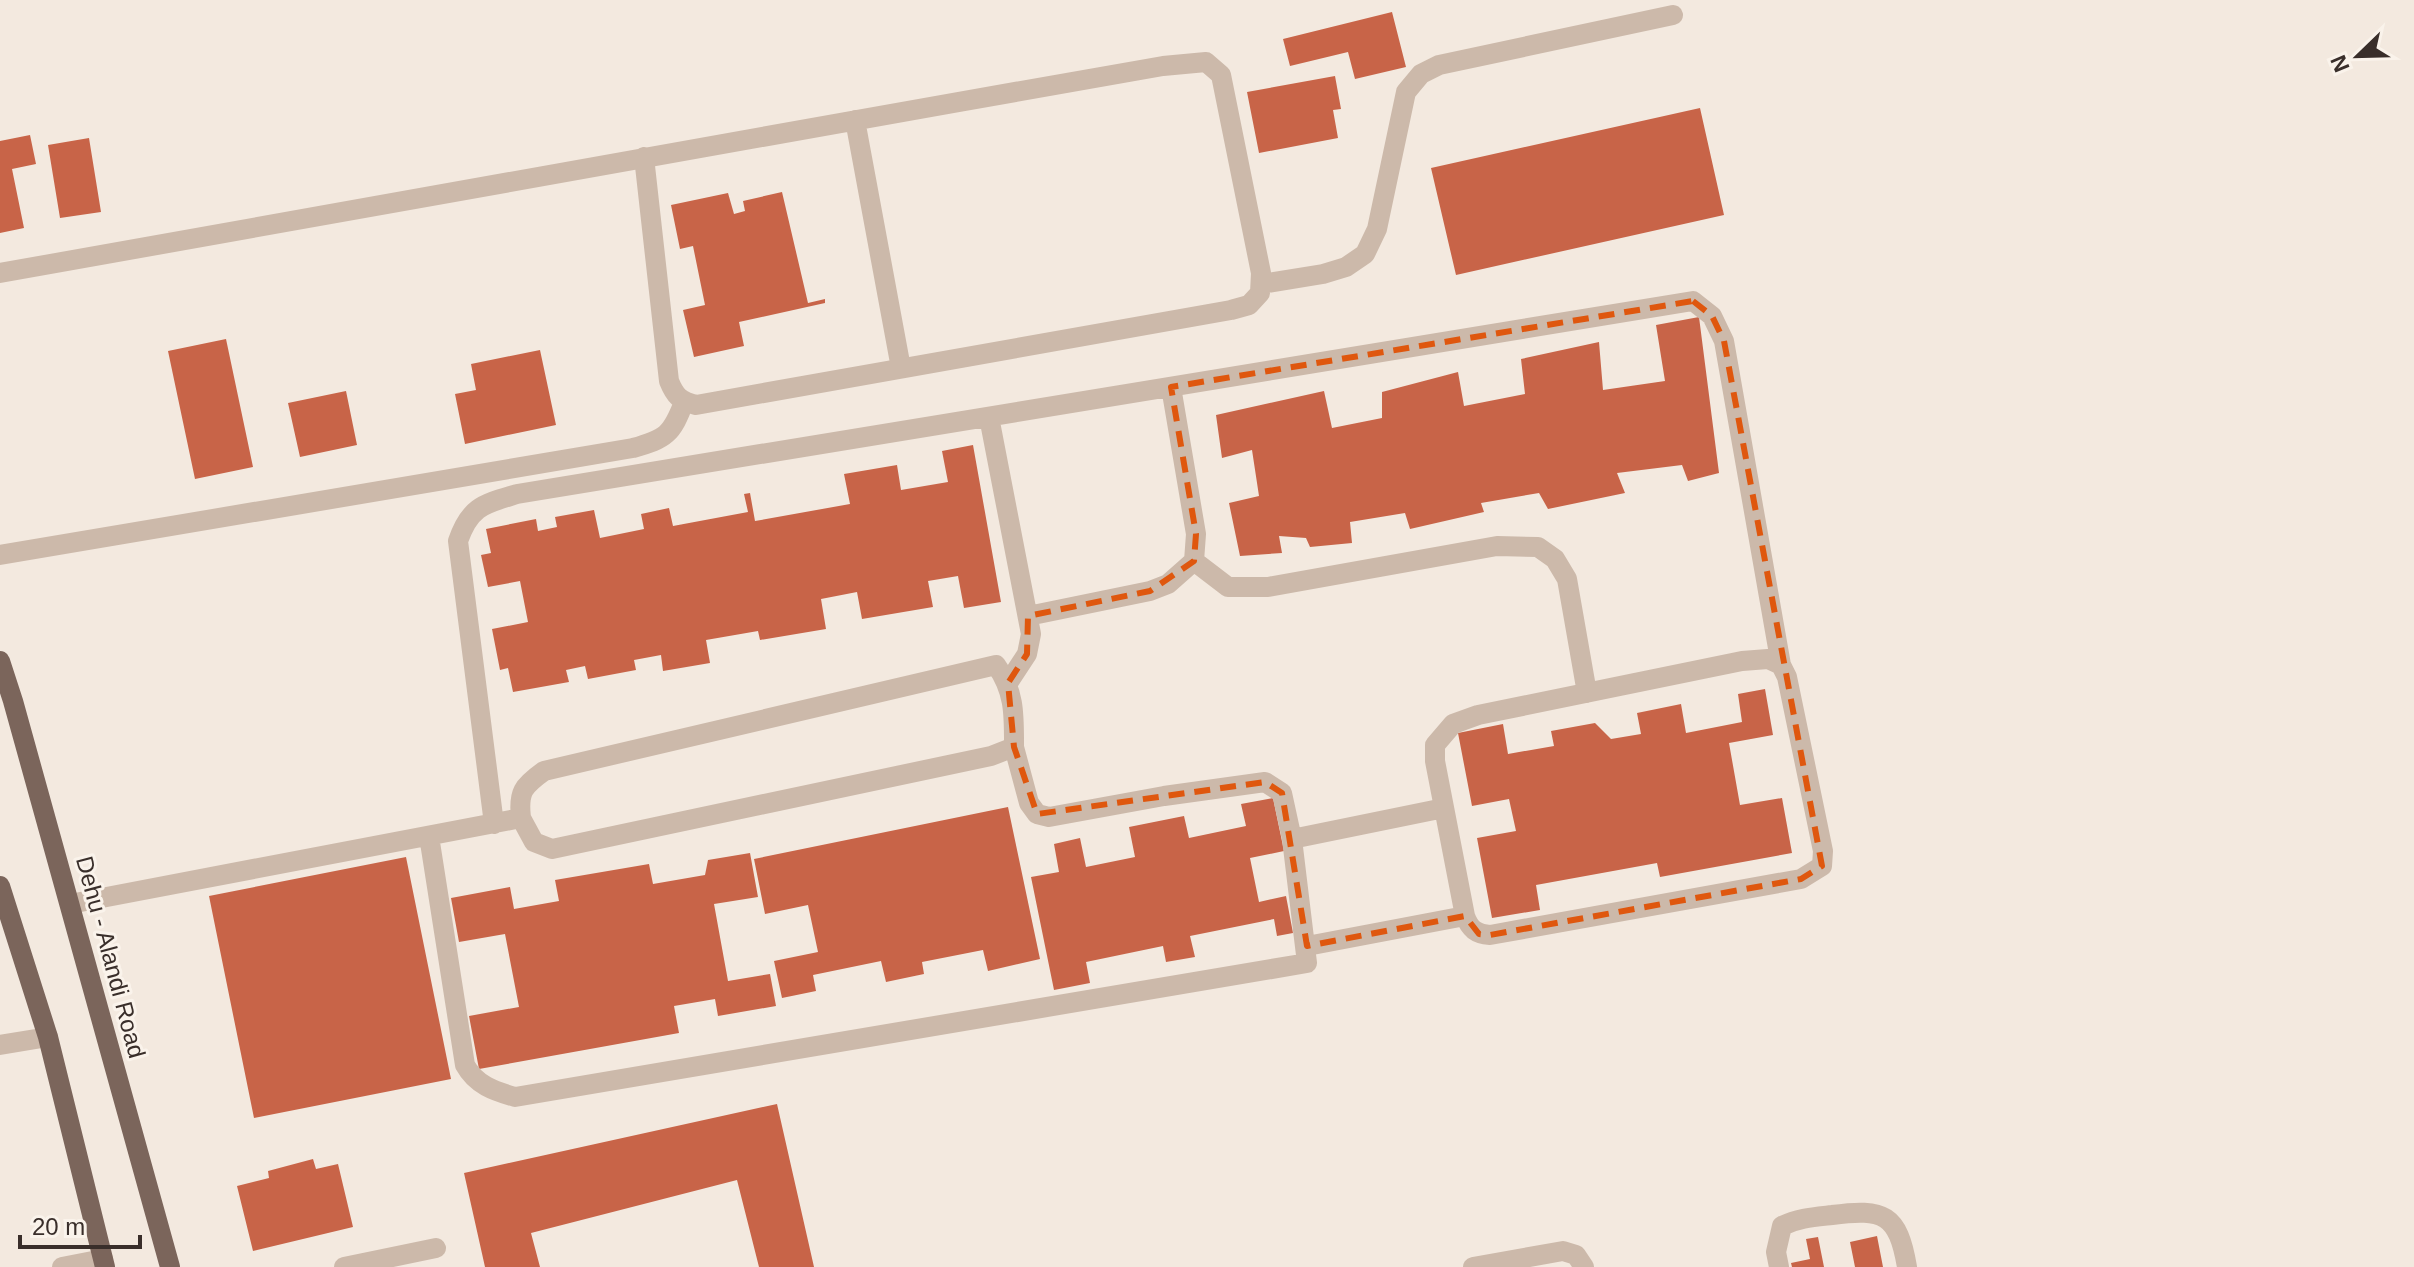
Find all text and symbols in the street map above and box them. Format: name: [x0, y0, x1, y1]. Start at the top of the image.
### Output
north arrow: [2318, 16, 2398, 96]
text: N: [2325, 51, 2355, 76]
street label: Dehu - Alandi Road: [71, 853, 151, 1061]
scale bar: [20, 1199, 140, 1249]
text: 20 m: [32, 1213, 85, 1240]

